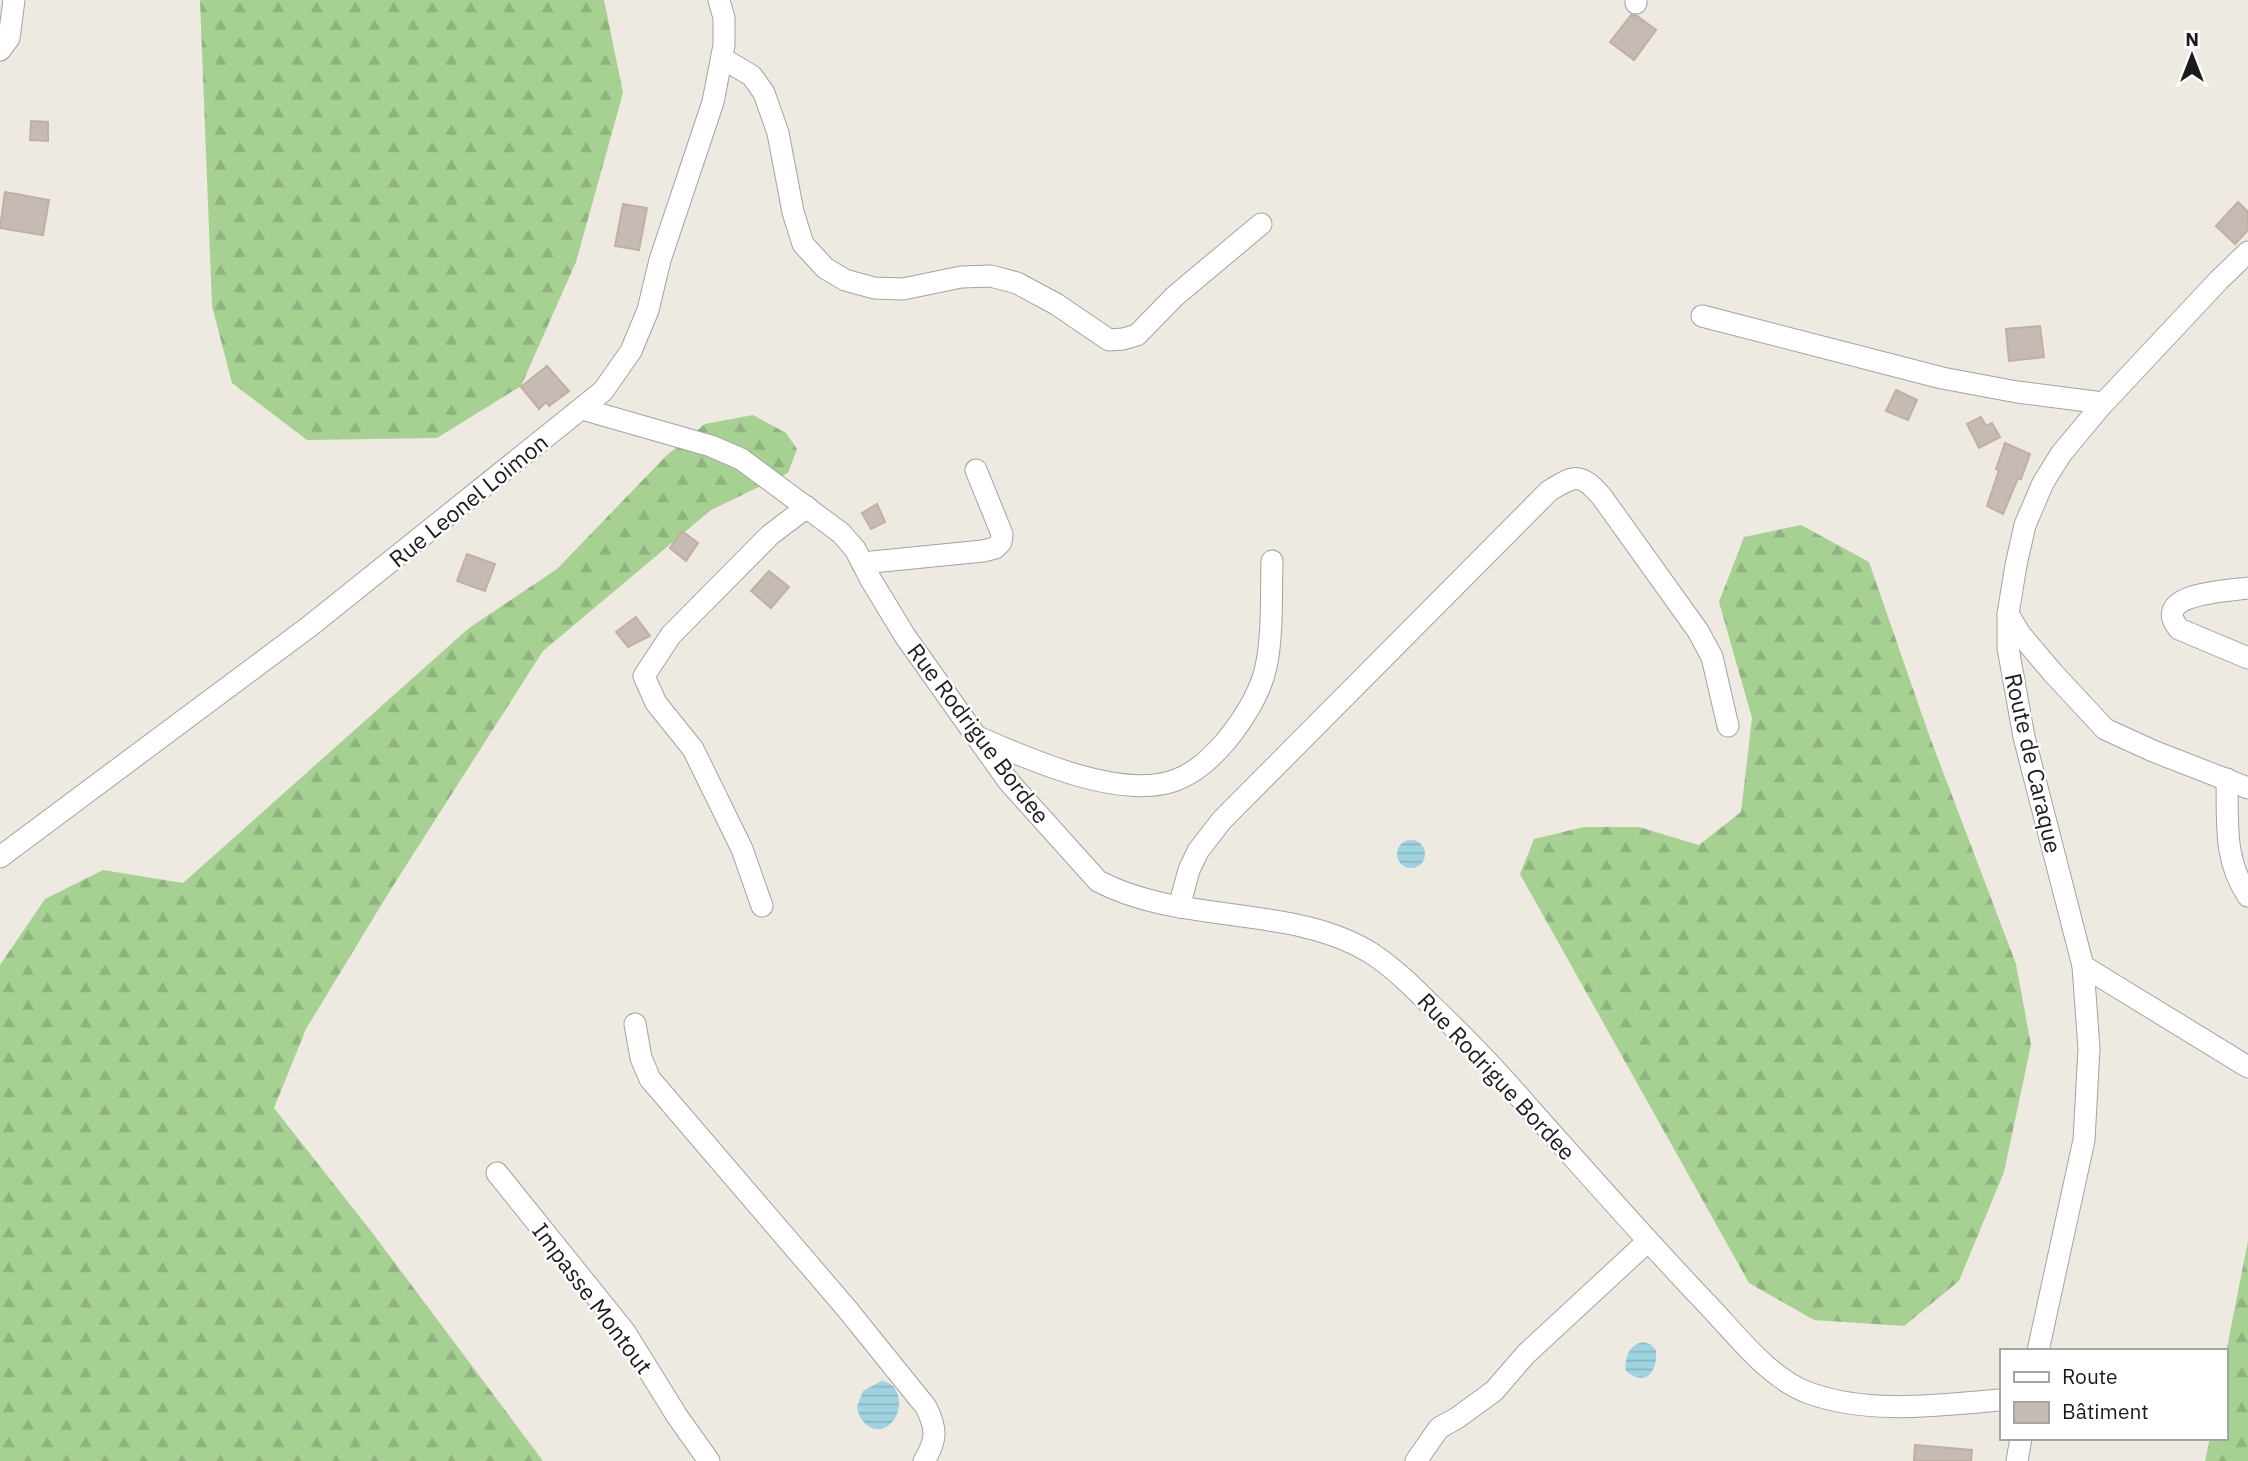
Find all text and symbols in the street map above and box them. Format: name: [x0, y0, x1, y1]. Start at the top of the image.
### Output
north arrow: [2157, 21, 2227, 91]
text: N: [2185, 27, 2199, 51]
street label: Rue Leonel Loimon: [382, 427, 554, 573]
street label: Rue Rodrigue Bordee: [901, 637, 1057, 829]
street label: Route de Caraque: [1999, 670, 2069, 856]
street label: Rue Rodrigue Bordee: [1411, 986, 1583, 1166]
street label: Impasse Montout: [526, 1216, 660, 1380]
legend: [2000, 1349, 2227, 1440]
text: Route: [2062, 1362, 2118, 1390]
text: Bâtiment: [2062, 1397, 2149, 1425]

